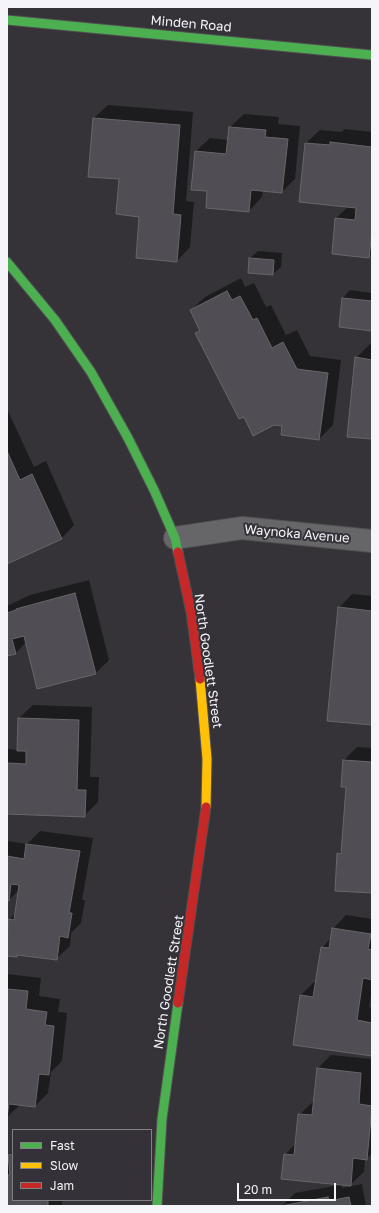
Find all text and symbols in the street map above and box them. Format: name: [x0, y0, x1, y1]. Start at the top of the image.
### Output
street label: Minden Road: [150, 13, 232, 35]
street label: Waynoka Avenue: [244, 522, 350, 546]
street label: North Goodlett Street: [191, 593, 225, 729]
street label: North Goodlett Street: [151, 914, 187, 1050]
legend: [12, 1129, 152, 1201]
text: Fast: [50, 1138, 75, 1153]
text: Slow: [50, 1158, 78, 1173]
scale bar: [239, 1175, 338, 1201]
text: Jam: [50, 1178, 74, 1193]
text: 20 m: [244, 1182, 272, 1197]

